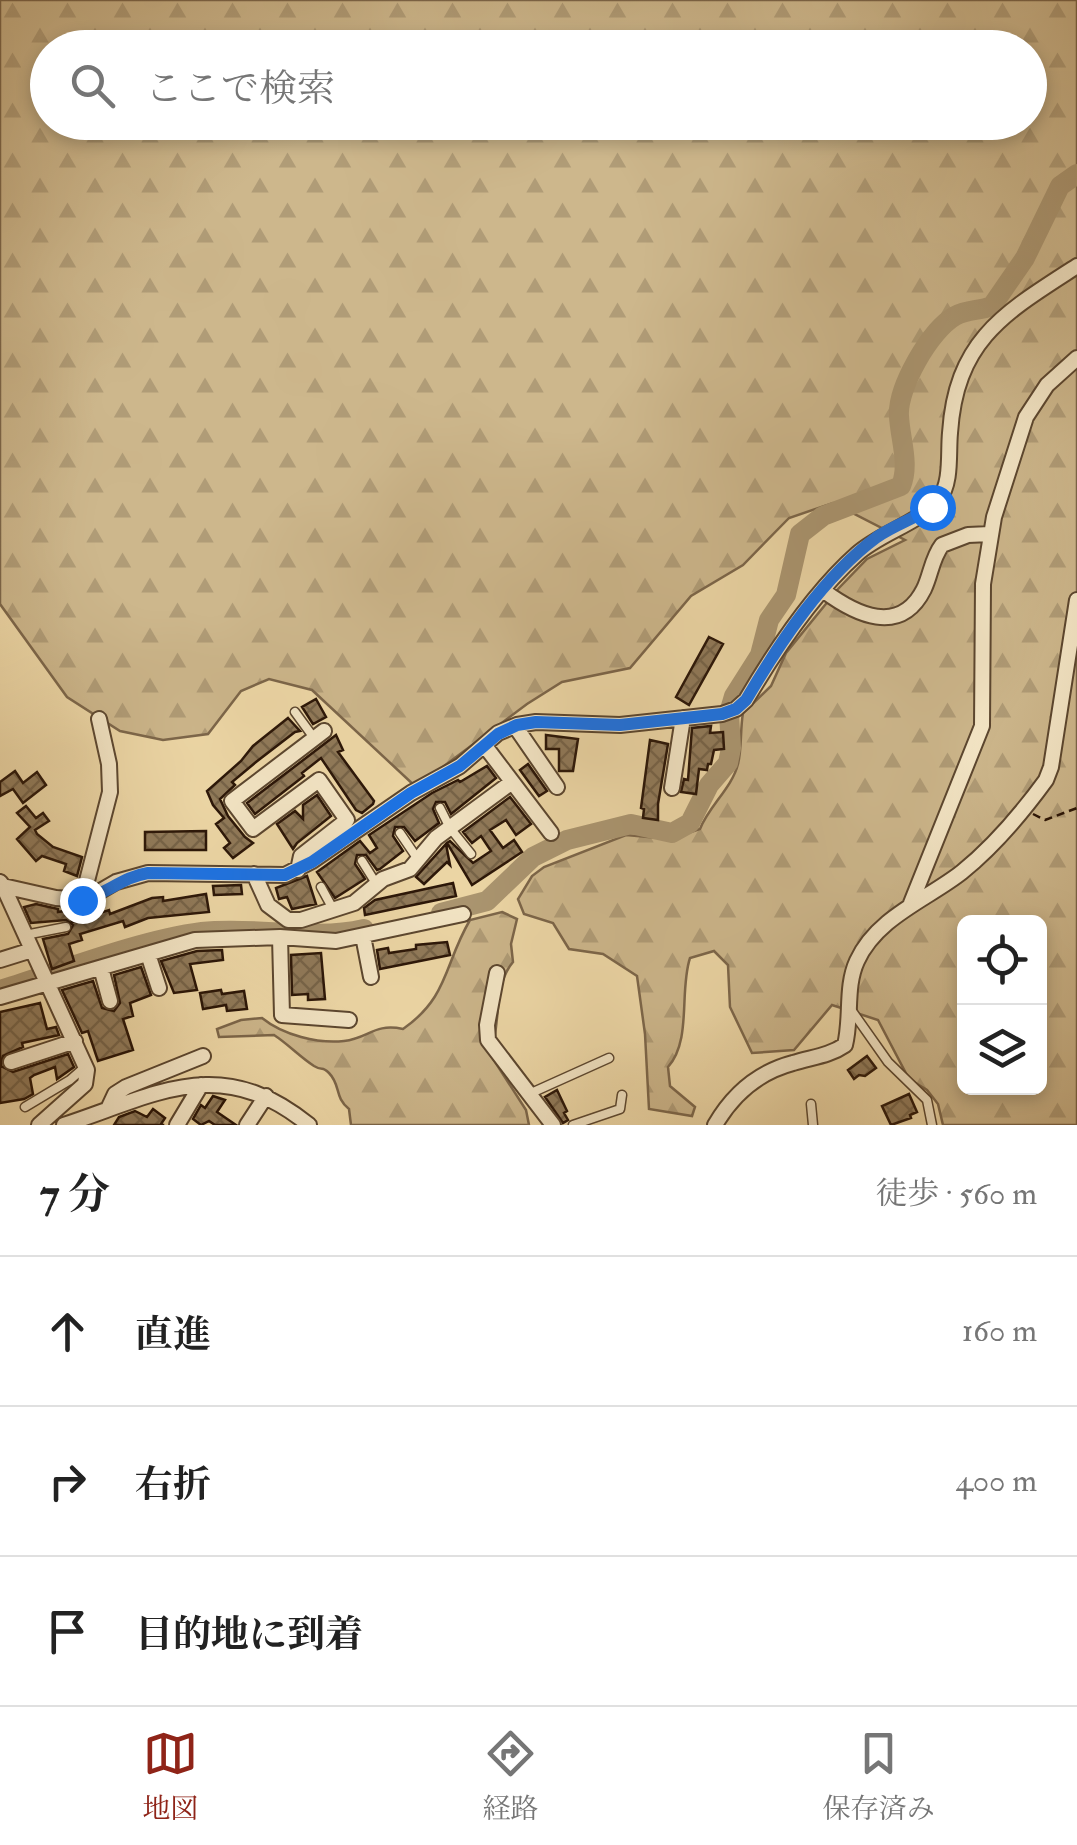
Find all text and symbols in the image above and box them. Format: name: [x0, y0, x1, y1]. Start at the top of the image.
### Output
search box: [30, 30, 1047, 140]
icon: search: [65, 58, 120, 113]
text: ここで検索: [145, 65, 335, 113]
route start: [910, 485, 956, 531]
route end: [60, 878, 106, 924]
map controls: [957, 915, 1047, 1095]
button: locate: [957, 915, 1047, 1005]
button: layers: [957, 1005, 1047, 1095]
text: 7 分: [40, 1169, 110, 1221]
text: 徒歩 · 560 m: [875, 1174, 1037, 1214]
icon: ahead: [40, 1304, 95, 1359]
text: 直進: [135, 1311, 211, 1359]
text: 160 m: [962, 1311, 1037, 1351]
icon: right: [40, 1454, 95, 1509]
text: 右折: [135, 1461, 211, 1509]
text: 400 m: [955, 1461, 1037, 1501]
icon: arrive: [40, 1604, 95, 1659]
text: 目的地に到着: [135, 1611, 363, 1659]
tab: 地図: [142, 1726, 198, 1827]
tab: 経路: [482, 1726, 539, 1827]
tab: 保存済み: [823, 1726, 935, 1827]

